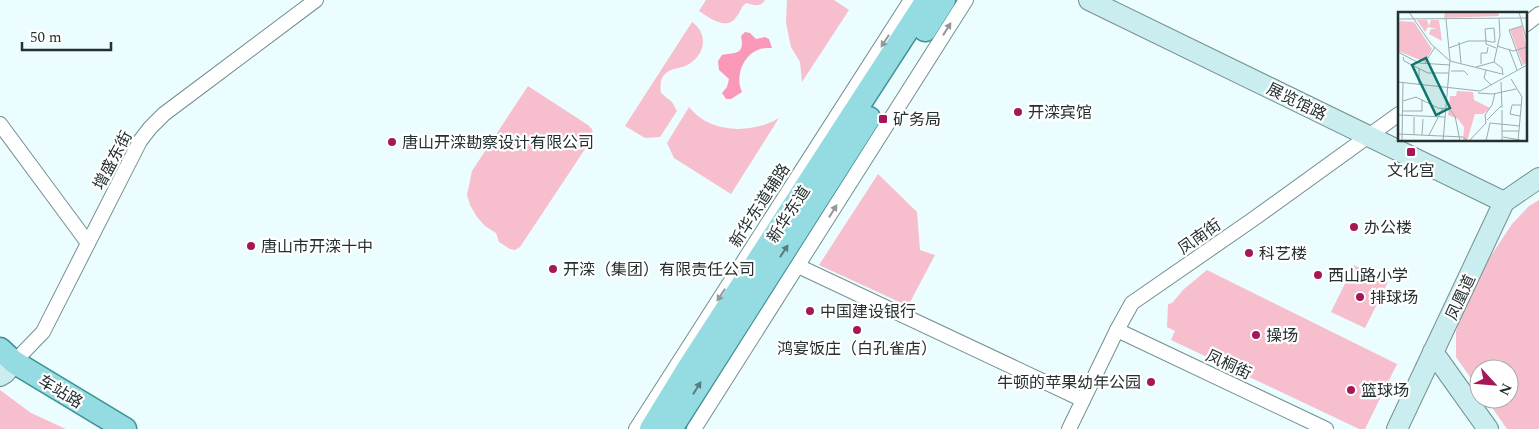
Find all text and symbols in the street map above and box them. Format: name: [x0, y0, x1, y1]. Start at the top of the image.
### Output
inset map: [1398, 12, 1526, 141]
scale bar: [22, 20, 111, 52]
one-way arrow: [943, 22, 952, 36]
text: 50 m: [30, 26, 62, 49]
one-way arrow: [880, 34, 890, 48]
street label: 展览馆路: [1263, 77, 1331, 127]
place label: 开滦宾馆: [1028, 101, 1092, 125]
marker: 开滦宾馆: [1012, 106, 1024, 118]
place label: 矿务局: [893, 108, 941, 132]
marker: 矿务局: [877, 113, 889, 125]
street label: 增盛东街: [87, 127, 139, 194]
place label: 唐山开滦勘察设计有限公司: [402, 131, 594, 155]
marker: 唐山开滦勘察设计有限公司: [386, 136, 398, 148]
marker: 文化宫: [1405, 146, 1417, 158]
place label: 文化宫: [1387, 159, 1435, 183]
street label: 新华东道辅路: [725, 160, 793, 250]
street label: 新华东道: [763, 182, 813, 246]
one-way arrow: [828, 204, 837, 217]
street label: 凤南街: [1173, 213, 1226, 260]
place label: 办公楼: [1364, 216, 1412, 240]
marker: 办公楼: [1348, 221, 1360, 233]
place label: 唐山市开滦十中: [261, 235, 373, 259]
marker: 唐山市开滦十中: [245, 240, 257, 252]
place label: 科艺楼: [1259, 242, 1307, 266]
one-way arrow: [779, 244, 789, 257]
marker: 科艺楼: [1243, 247, 1255, 259]
place label: 开滦（集团）有限责任公司: [563, 258, 755, 282]
marker: 开滦（集团）有限责任公司: [547, 263, 559, 275]
place label: 西山路小学: [1328, 264, 1408, 288]
marker: 西山路小学: [1312, 269, 1324, 281]
street label: 凤凰道: [1440, 271, 1482, 324]
place label: 排球场: [1370, 286, 1418, 310]
one-way arrow: [717, 289, 726, 302]
marker: 排球场: [1354, 291, 1366, 303]
place label: 中国建设银行: [820, 300, 916, 324]
marker: 中国建设银行: [804, 305, 816, 317]
marker: 鸿宴饭庄（白孔雀店）: [851, 324, 863, 336]
place label: 操场: [1266, 324, 1298, 348]
marker: 操场: [1250, 329, 1262, 341]
place label: 鸿宴饭庄（白孔雀店）: [777, 337, 937, 361]
street label: 凤桐街: [1202, 344, 1255, 386]
north arrow: [1469, 359, 1519, 409]
street label: 车站路: [34, 369, 87, 415]
place label: 牛顿的苹果幼年公园: [997, 371, 1141, 395]
marker: 牛顿的苹果幼年公园: [1145, 376, 1157, 388]
place label: 篮球场: [1361, 379, 1409, 403]
text: N: [1493, 380, 1517, 399]
one-way arrow: [692, 381, 701, 394]
marker: 篮球场: [1345, 384, 1357, 396]

